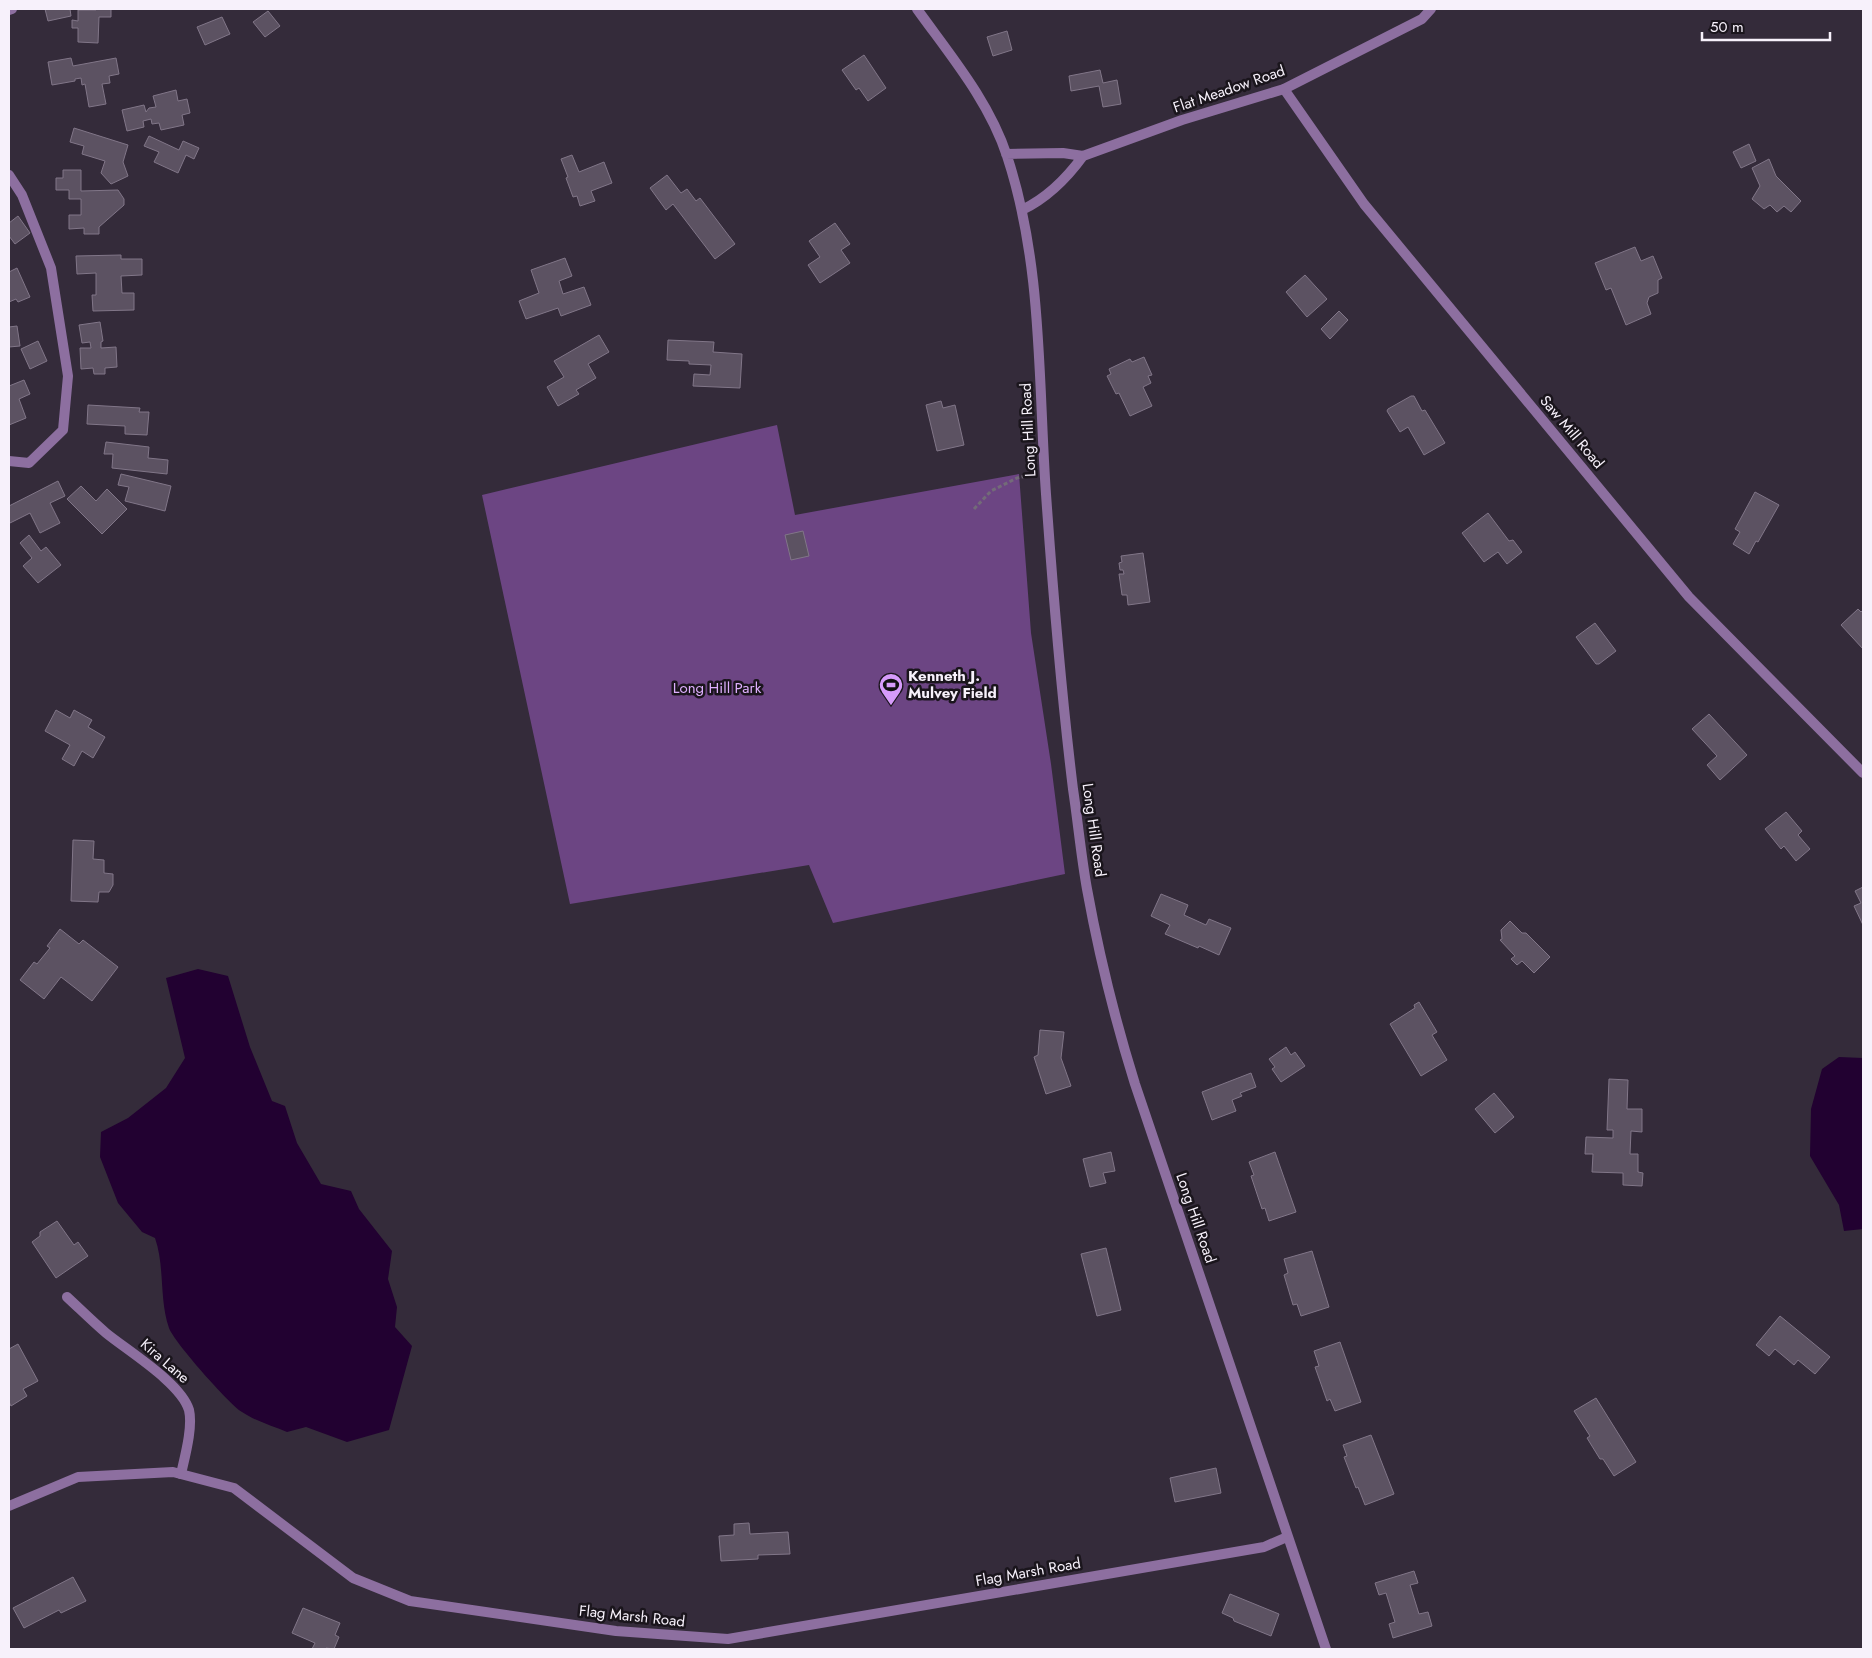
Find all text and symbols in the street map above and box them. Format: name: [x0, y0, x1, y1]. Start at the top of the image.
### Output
scale bar: [1702, 10, 1830, 42]
text: 50 m: [1710, 16, 1744, 38]
street label: Flat Meadow Road: [1170, 60, 1288, 118]
street label: Long Hill Road: [1015, 382, 1041, 478]
street label: Saw Mill Road: [1535, 391, 1609, 473]
place label: Kenneth J. Mulvey Field: [908, 665, 997, 704]
sports icon: Kenneth J. Mulvey Field: [878, 672, 904, 706]
park label: Long Hill Park: [673, 677, 762, 699]
street label: Long Hill Road: [1077, 782, 1111, 878]
street label: Long Hill Road: [1170, 1170, 1222, 1266]
street label: Kira Lane: [136, 1333, 195, 1389]
street label: Flag Marsh Road: [974, 1552, 1082, 1592]
street label: Flag Marsh Road: [578, 1599, 686, 1633]

